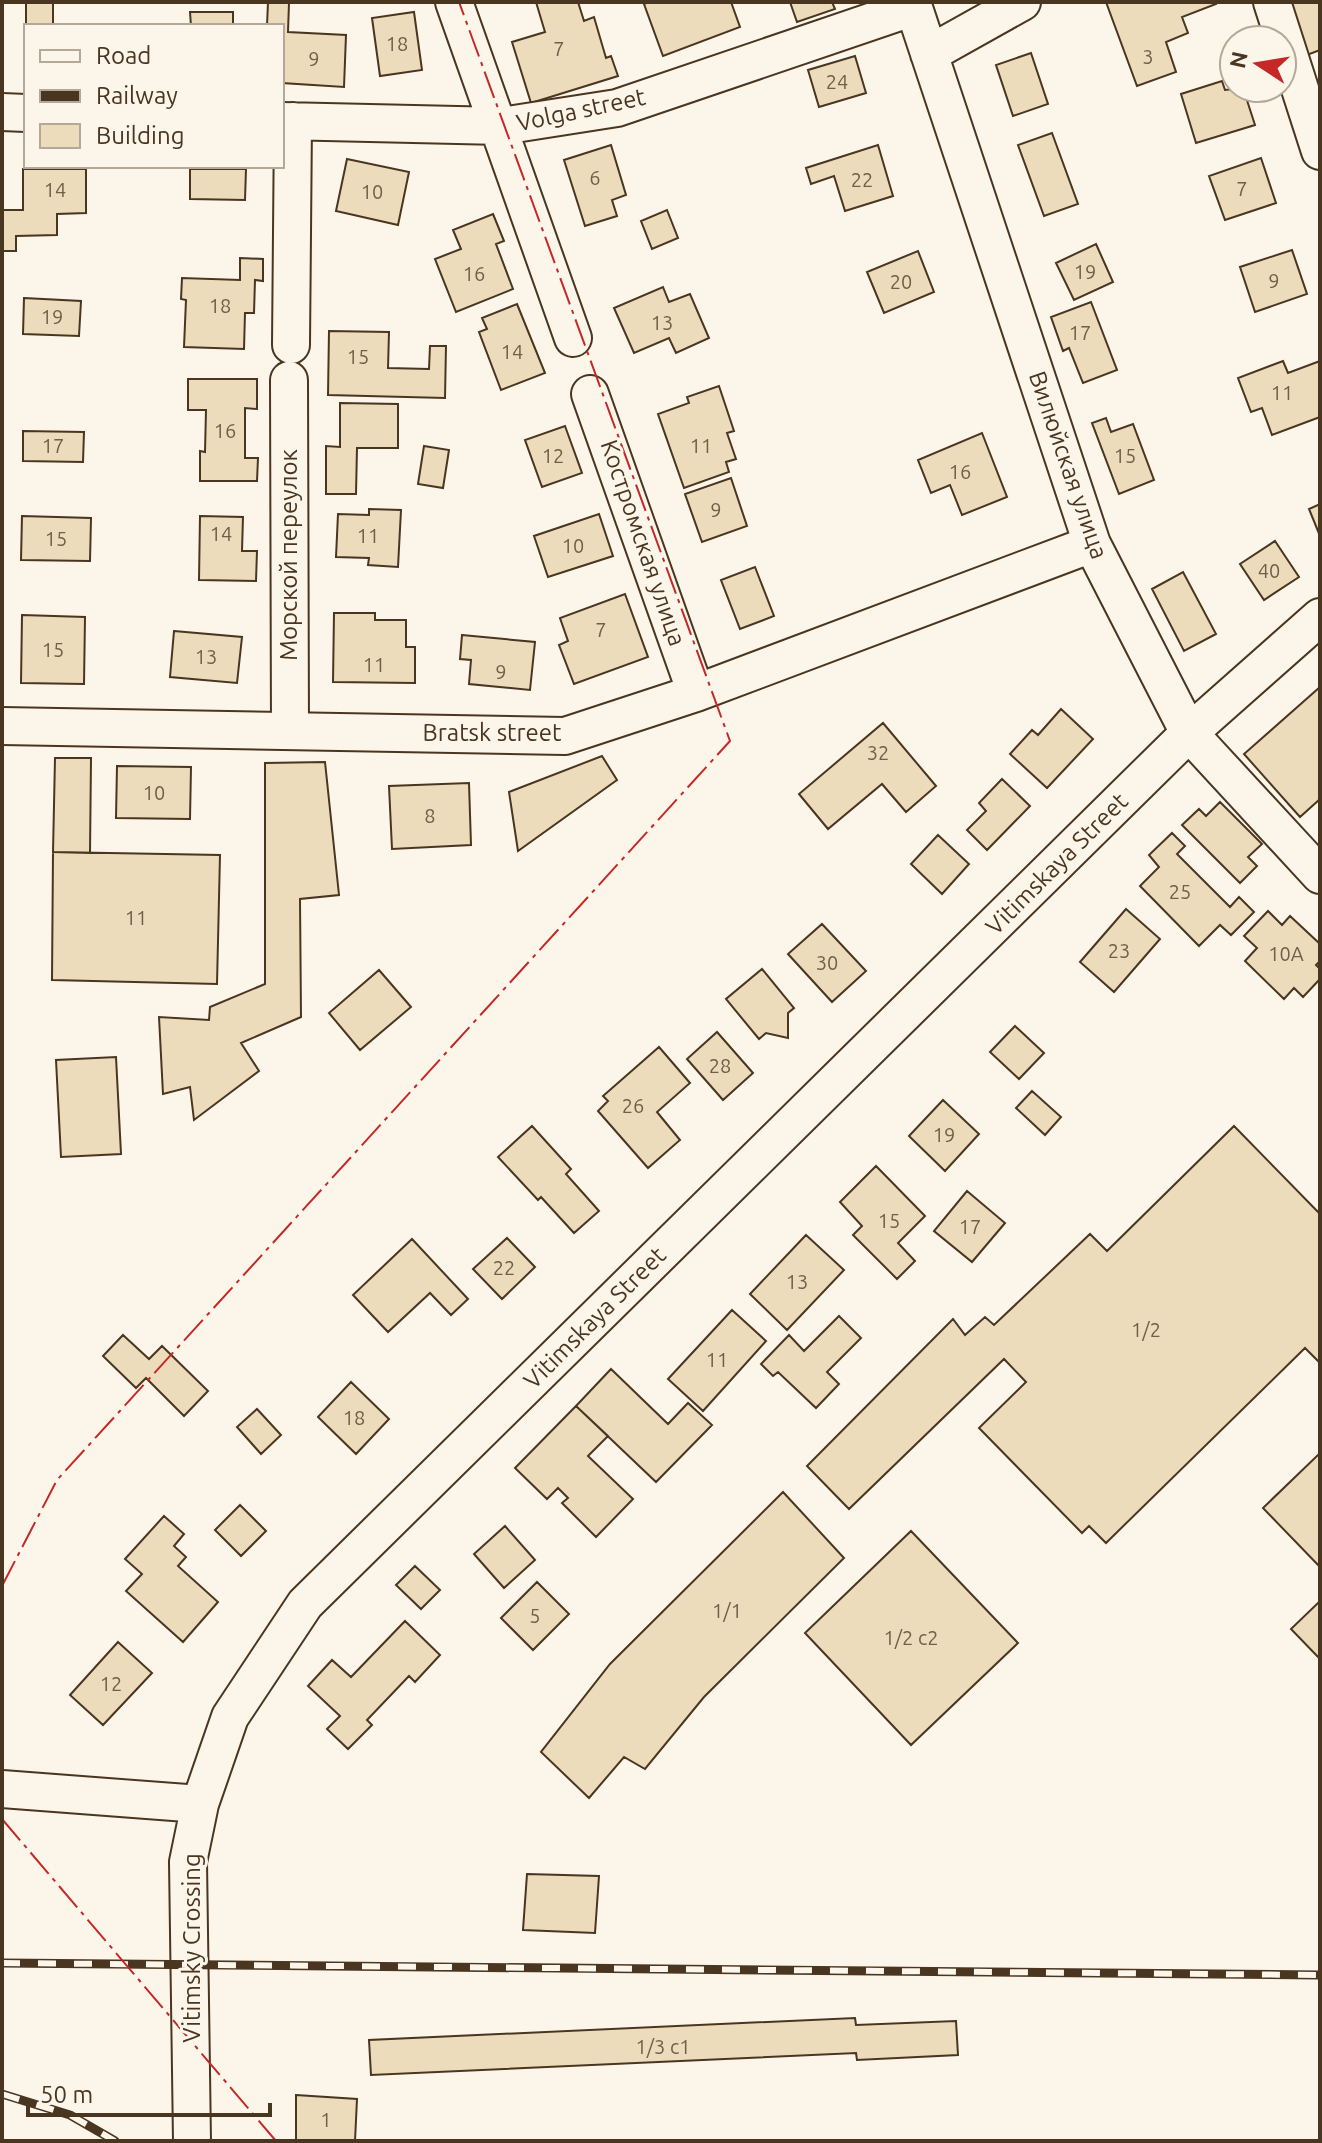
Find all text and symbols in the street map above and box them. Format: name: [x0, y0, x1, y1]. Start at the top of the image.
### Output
legend: [24, 24, 284, 168]
north arrow: [1218, 24, 1298, 104]
house number: 18: [386, 32, 408, 55]
house number: 7: [553, 37, 565, 60]
text: Road: [96, 42, 151, 69]
house number: 3: [1142, 45, 1154, 68]
house number: 9: [308, 47, 320, 70]
text: N: [1224, 49, 1252, 70]
house number: 24: [826, 70, 848, 93]
text: Railway: [96, 82, 178, 109]
street label: Volga street: [514, 83, 648, 136]
text: Building: [96, 122, 184, 149]
house number: 6: [589, 166, 601, 189]
house number: 22: [851, 168, 873, 191]
house number: 7: [1236, 177, 1248, 200]
house number: 14: [44, 178, 66, 201]
house number: 10: [361, 180, 383, 203]
house number: 19: [1074, 260, 1096, 283]
house number: 16: [463, 262, 485, 285]
house number: 9: [1268, 269, 1280, 292]
house number: 20: [890, 270, 912, 293]
house number: 18: [209, 294, 231, 317]
house number: 19: [41, 305, 63, 328]
house number: 13: [651, 311, 673, 334]
house number: 17: [1069, 321, 1091, 344]
house number: 14: [501, 340, 523, 363]
house number: 15: [347, 345, 369, 368]
street label: Вилюйская улица: [1024, 367, 1113, 562]
house number: 11: [1271, 381, 1293, 404]
house number: 16: [214, 419, 236, 442]
house number: 17: [42, 434, 64, 457]
house number: 11: [690, 434, 712, 457]
street label: Костромская улица: [596, 436, 691, 649]
house number: 12: [542, 444, 564, 467]
house number: 15: [1114, 444, 1136, 467]
street label: Морской переулок: [275, 449, 302, 661]
house number: 16: [949, 460, 971, 483]
house number: 9: [710, 498, 722, 521]
house number: 14: [210, 522, 232, 545]
house number: 11: [357, 524, 379, 547]
house number: 15: [45, 527, 67, 550]
house number: 10: [562, 534, 584, 557]
house number: 40: [1258, 559, 1280, 582]
house number: 7: [595, 618, 607, 641]
house number: 15: [42, 638, 64, 661]
house number: 13: [195, 645, 217, 668]
house number: 11: [363, 653, 385, 676]
house number: 9: [495, 660, 507, 683]
street label: Bratsk street: [423, 719, 562, 746]
house number: 32: [867, 741, 889, 764]
house number: 10: [143, 781, 165, 804]
street label: Vitimskaya Street: [980, 787, 1133, 940]
house number: 8: [424, 804, 436, 827]
house number: 25: [1169, 880, 1191, 903]
house number: 11: [125, 906, 147, 929]
house number: 23: [1108, 939, 1130, 962]
house number: 10А: [1268, 942, 1304, 965]
house number: 30: [816, 951, 838, 974]
house number: 28: [709, 1054, 731, 1077]
house number: 26: [622, 1094, 644, 1117]
house number: 19: [933, 1123, 955, 1146]
house number: 15: [878, 1209, 900, 1232]
house number: 17: [959, 1215, 981, 1238]
street label: Vitimskaya Street: [518, 1241, 671, 1394]
house number: 22: [493, 1256, 515, 1279]
house number: 13: [786, 1270, 808, 1293]
house number: 1/2: [1131, 1318, 1161, 1341]
house number: 11: [706, 1348, 728, 1371]
house number: 18: [343, 1406, 365, 1429]
house number: 1/1: [712, 1599, 742, 1622]
house number: 5: [529, 1604, 541, 1627]
house number: 1/2 с2: [883, 1626, 939, 1649]
house number: 12: [100, 1672, 122, 1695]
street label: Vitimsky Crossing: [178, 1853, 205, 2043]
house number: 1/3 с1: [635, 2035, 691, 2058]
scale bar: [28, 2067, 270, 2117]
text: 50 m: [40, 2081, 93, 2108]
house number: 1: [320, 2108, 332, 2131]

